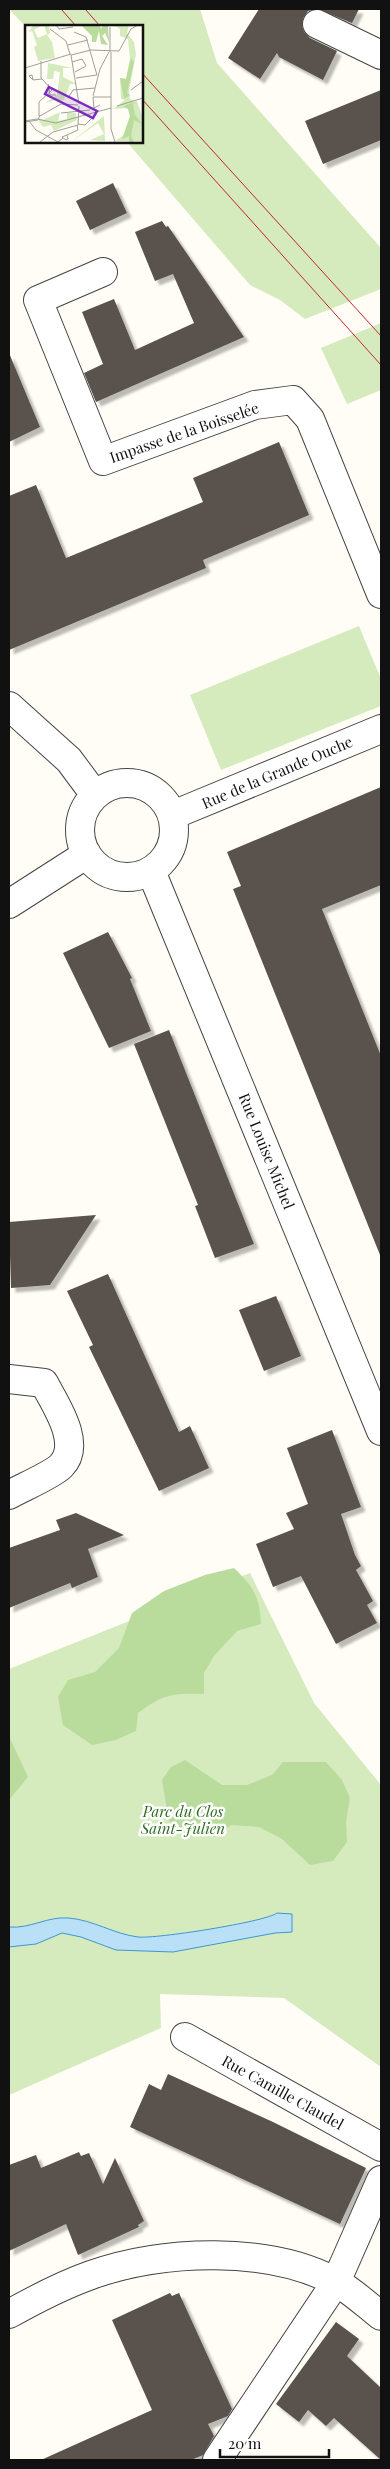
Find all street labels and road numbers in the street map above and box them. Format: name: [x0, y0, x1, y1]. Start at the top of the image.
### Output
street label: Impasse de la Boisselée: [107, 397, 261, 467]
street label: Rue de la Grande Ouche: [199, 731, 355, 813]
street label: Rue Louise Michel: [235, 1090, 299, 1212]
street label: Rue Camille Claudel: [218, 2050, 348, 2134]

